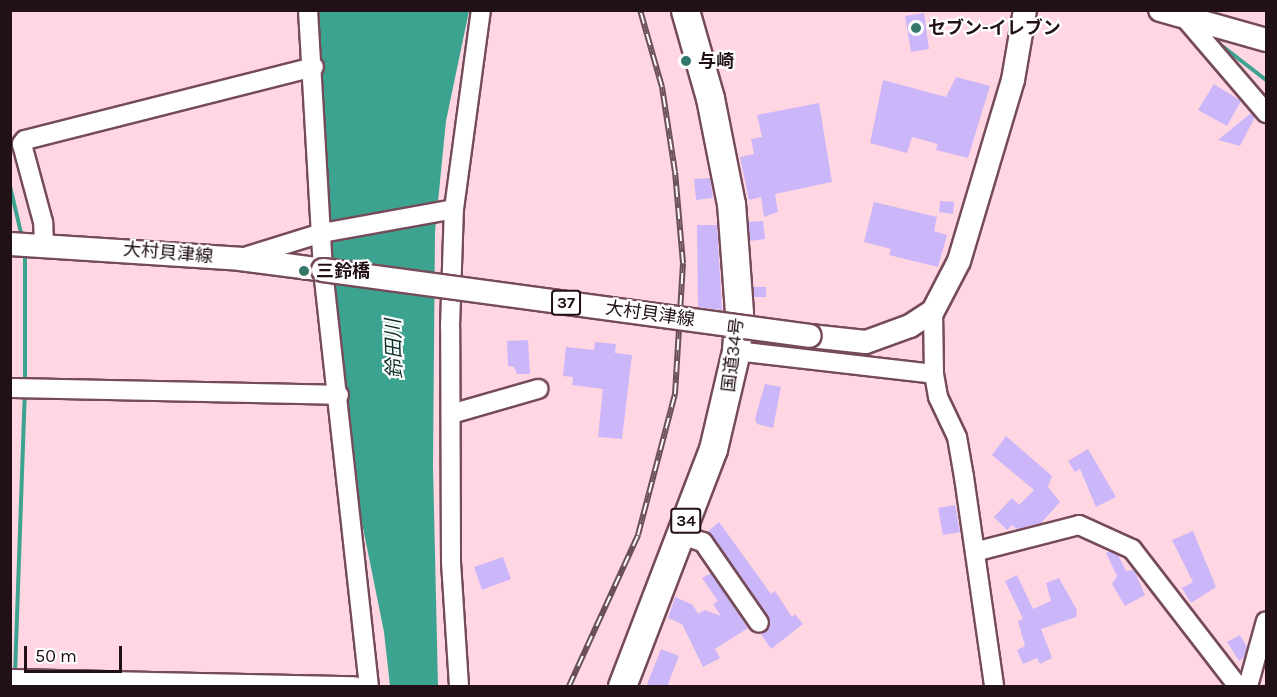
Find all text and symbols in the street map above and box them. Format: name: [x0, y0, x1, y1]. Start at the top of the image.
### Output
place label: セブン-イレブン: [928, 17, 1061, 39]
marker: セブン-イレブン: [909, 21, 923, 35]
place label: 与崎: [698, 50, 734, 72]
marker: 与崎: [679, 54, 693, 68]
street label: 大村貝津線: [122, 238, 214, 268]
place label: 三鈴橋: [316, 260, 370, 282]
marker: 三鈴橋: [297, 264, 311, 278]
road number: 37: [551, 290, 581, 316]
street label: 大村貝津線: [604, 297, 696, 331]
street label: 国道34号: [718, 317, 748, 393]
water label: 鈴田川: [381, 319, 407, 379]
road number: 34: [670, 508, 702, 534]
scale bar: [27, 634, 124, 672]
text: 50 m: [35, 645, 77, 667]

